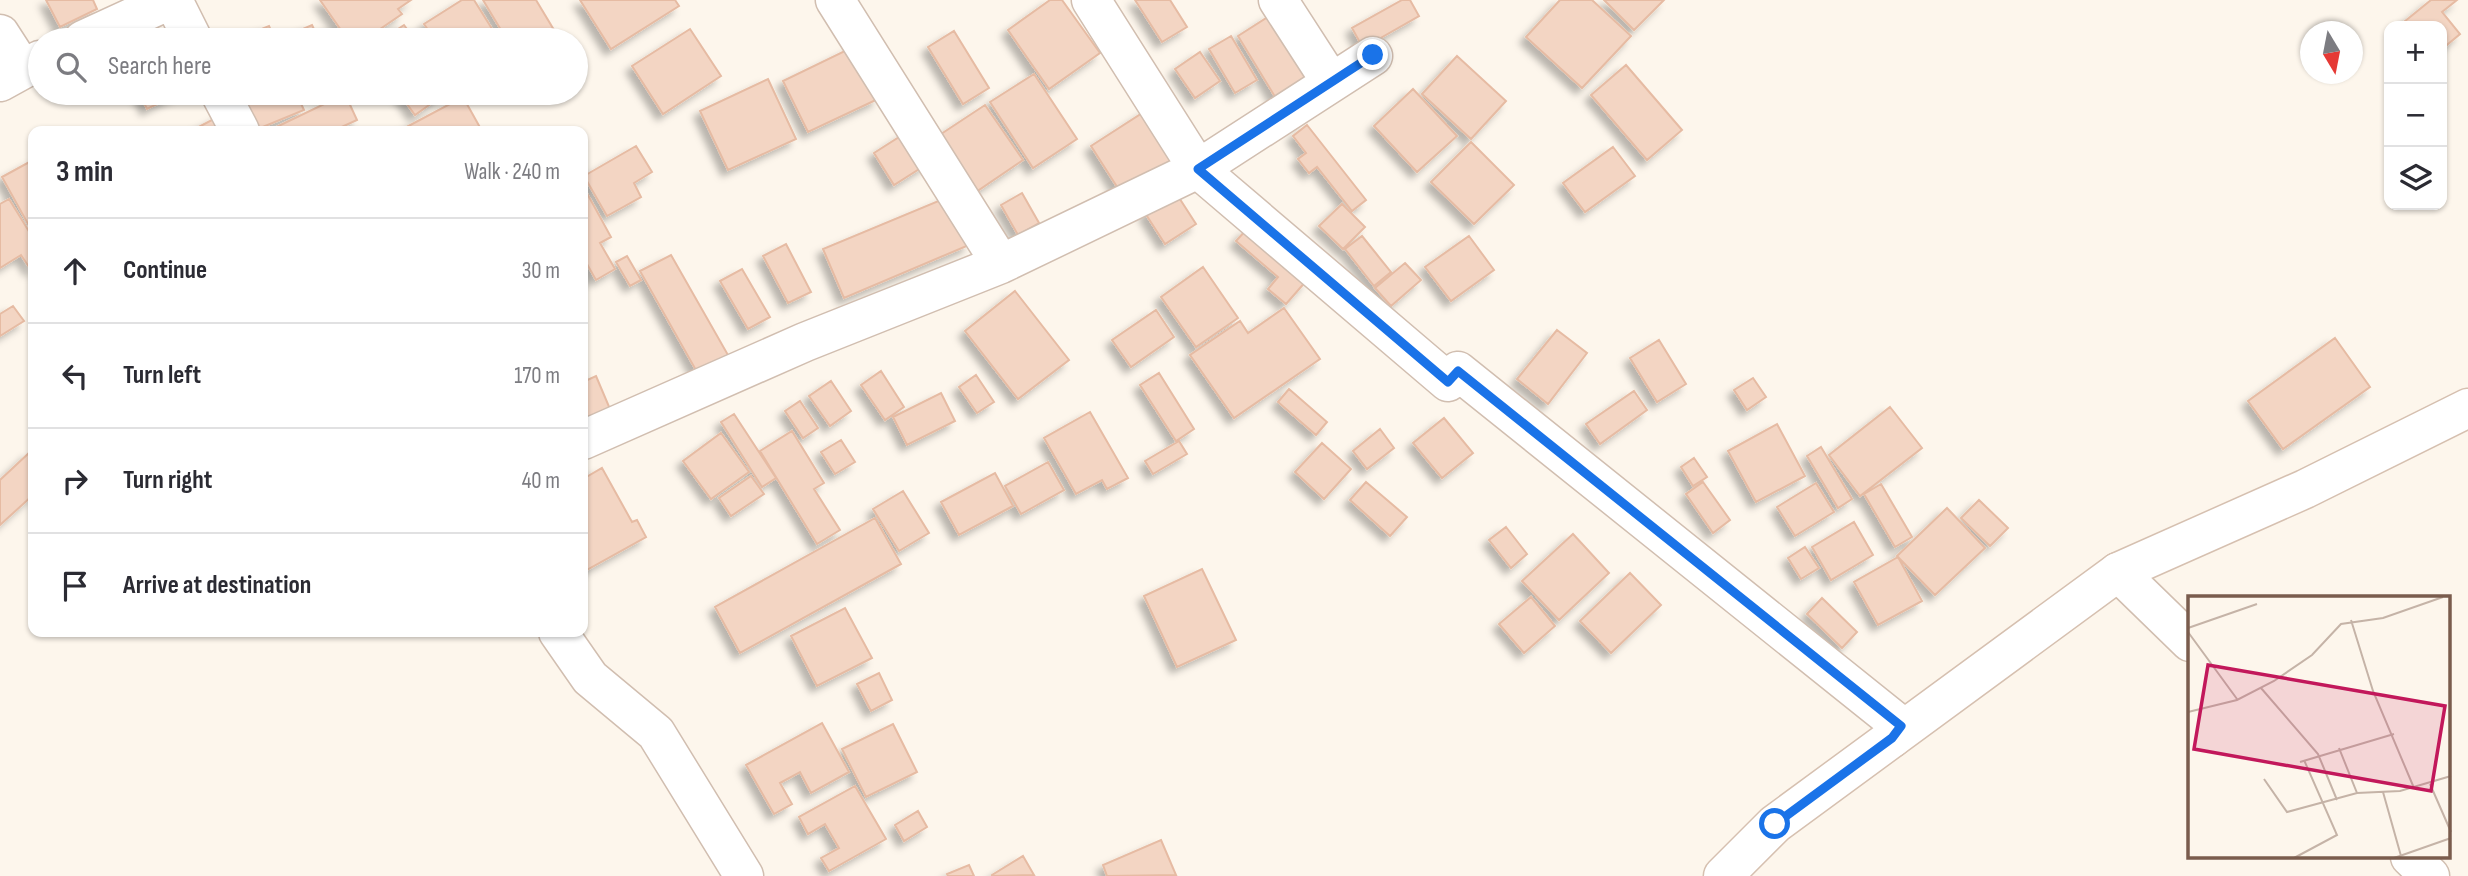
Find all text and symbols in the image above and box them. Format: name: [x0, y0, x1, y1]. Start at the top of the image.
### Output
north arrow: [2300, 21, 2363, 84]
map controls: [2384, 21, 2447, 210]
button: +: [2384, 21, 2447, 84]
search box: [28, 28, 588, 105]
route end: [1357, 39, 1388, 70]
icon: search: [52, 48, 90, 86]
text: Search here: [108, 51, 211, 82]
button: −: [2384, 84, 2447, 147]
button: layers: [2384, 147, 2447, 210]
text: 3 min: [56, 154, 113, 190]
text: Walk · 240 m: [464, 158, 560, 186]
icon: ahead: [56, 252, 94, 290]
text: Continue: [123, 255, 207, 286]
text: 30 m: [522, 257, 560, 285]
icon: left: [56, 357, 94, 395]
text: Turn left: [123, 360, 201, 391]
text: 170 m: [514, 362, 560, 390]
icon: right: [56, 462, 94, 500]
text: Turn right: [123, 465, 212, 496]
text: 40 m: [522, 467, 560, 495]
icon: arrive: [56, 567, 94, 605]
text: Arrive at destination: [123, 570, 311, 601]
inset map: [2188, 596, 2450, 858]
route start: [1759, 808, 1790, 839]

